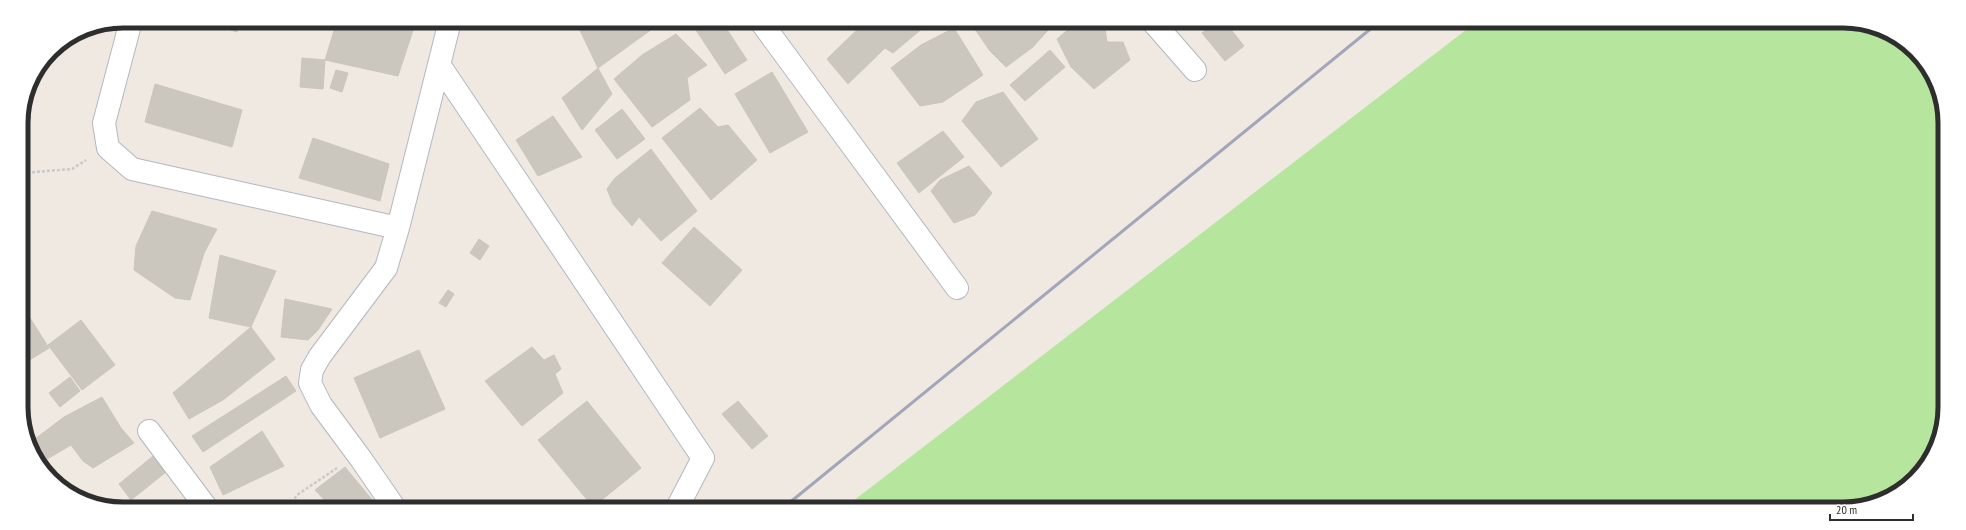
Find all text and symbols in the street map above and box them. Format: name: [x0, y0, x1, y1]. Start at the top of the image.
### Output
scale bar: [1830, 496, 1913, 522]
text: 20 m: [1836, 502, 1857, 517]

